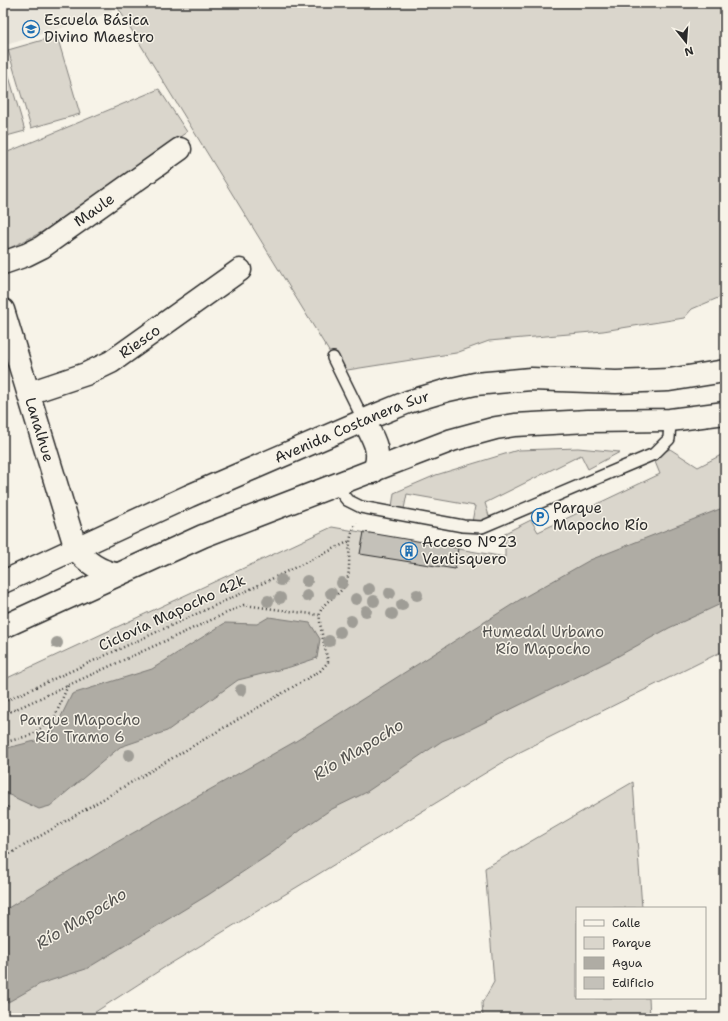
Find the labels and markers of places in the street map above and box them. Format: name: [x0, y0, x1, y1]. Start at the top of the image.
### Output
place label: Escuela Básica Divino Maestro: [44, 10, 154, 47]
school or university icon: Escuela Básica Divino Maestro: [21, 19, 41, 39]
place label: Parque Mapocho Río: [553, 498, 648, 535]
parking icon: Parque Mapocho Río: [530, 507, 550, 527]
place label: Acceso N°23 Ventisquero: [422, 532, 517, 569]
building icon: Acceso N°23 Ventisquero: [399, 541, 419, 561]

